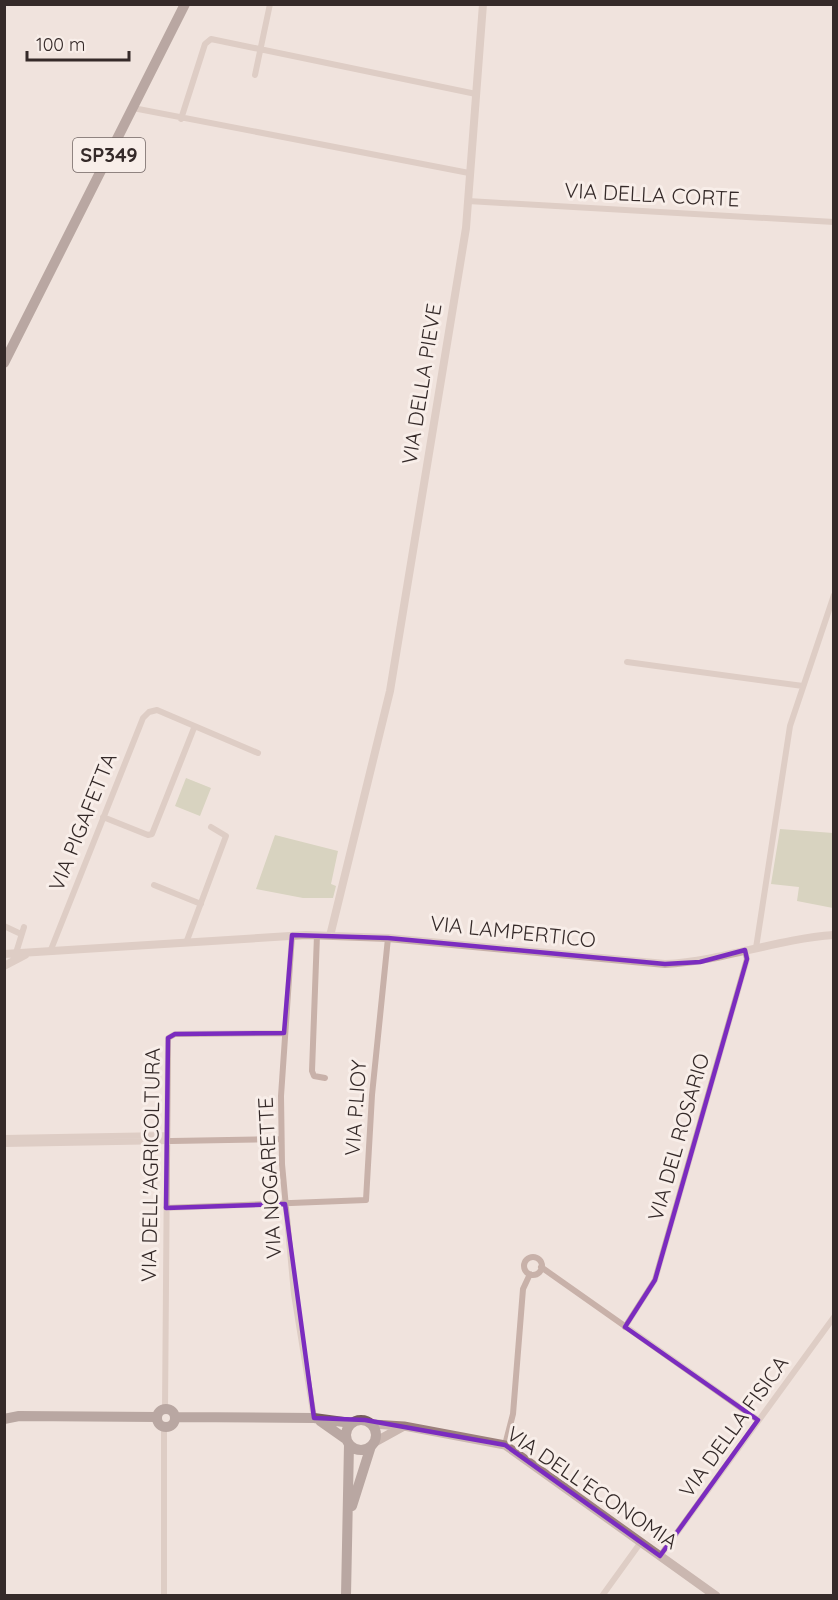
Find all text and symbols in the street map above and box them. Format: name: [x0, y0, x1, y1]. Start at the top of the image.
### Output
scale bar: [27, 24, 129, 62]
text: 100 m: [36, 33, 85, 56]
road number: SP349: [73, 138, 145, 172]
street label: VIA DELLA CORTE: [564, 176, 740, 212]
street label: VIA DELLA PIEVE: [395, 301, 447, 466]
street label: VIA PIGAFETTA: [43, 749, 122, 895]
street label: VIA LAMPERTICO: [429, 909, 597, 953]
street label: VIA DELL'AGRICOLTURA: [135, 1048, 165, 1282]
street label: VIA DEL ROSARIO: [642, 1050, 714, 1224]
street label: VIA P.LIOY: [339, 1059, 371, 1157]
street label: VIA NOGARETTE: [252, 1096, 286, 1260]
street label: VIA DELLA FISICA: [673, 1351, 793, 1502]
street label: VIA DELL'ECONOMIA: [502, 1420, 683, 1554]

